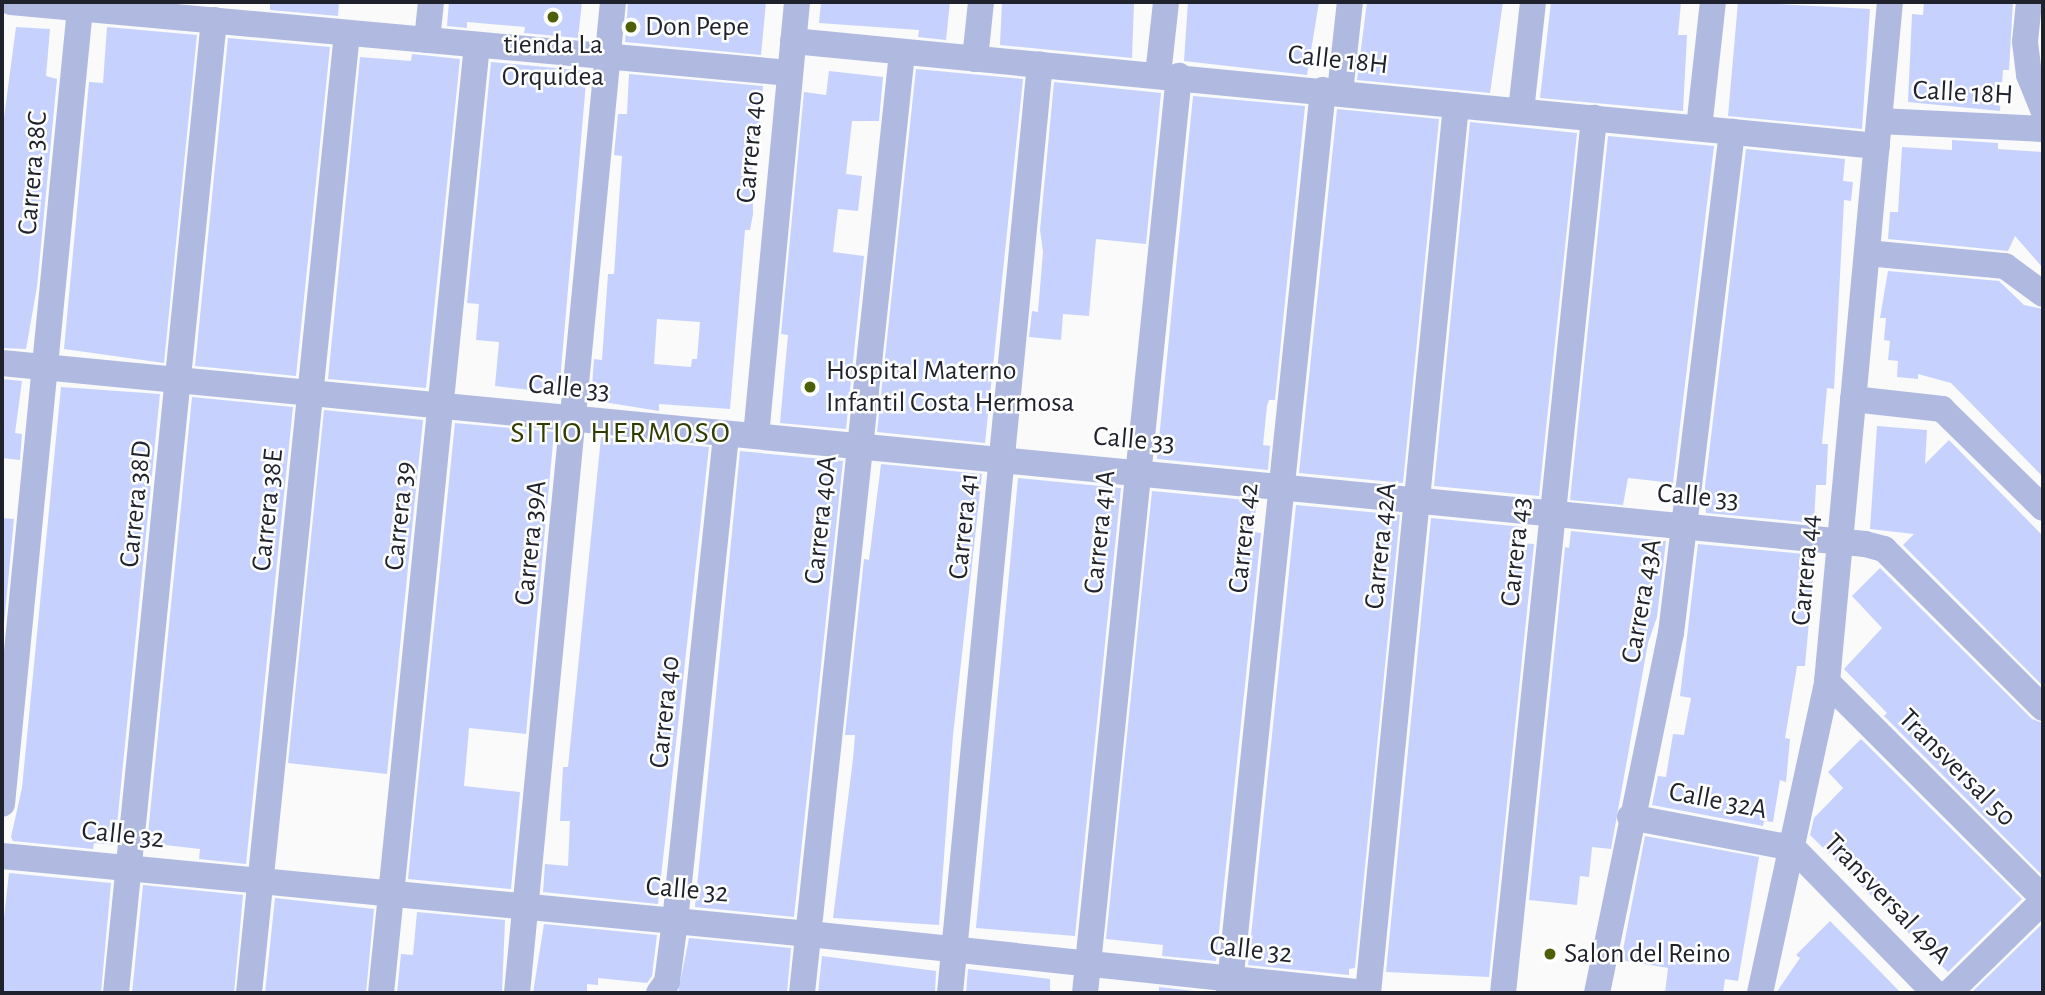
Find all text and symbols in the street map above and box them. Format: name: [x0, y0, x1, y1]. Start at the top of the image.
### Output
marker: tienda La Orquidea: [545, 9, 561, 25]
place label: Don Pepe: [645, 10, 749, 44]
marker: Don Pepe: [623, 19, 639, 35]
place label: tienda La Orquidea: [502, 28, 604, 94]
street label: Calle 18H: [1286, 38, 1390, 82]
street label: Calle 18H: [1912, 74, 2014, 112]
street label: Carrera 40: [729, 89, 773, 205]
street label: Carrera 38C: [11, 110, 55, 236]
place label: Hospital Materno Infantil Costa Hermosa: [826, 354, 1075, 420]
street label: Calle 33: [527, 368, 611, 408]
marker: Hospital Materno Infantil Costa Hermosa: [800, 377, 820, 397]
district label: SITIO HERMOSO: [512, 415, 730, 451]
street label: Calle 33: [1092, 420, 1176, 460]
street label: Carrera 38D: [113, 439, 159, 569]
street label: Carrera 38E: [245, 447, 291, 573]
street label: Carrera 40A: [798, 454, 844, 586]
street label: Carrera 39: [378, 460, 422, 572]
street label: Carrera 41A: [1077, 469, 1123, 595]
street label: Carrera 41: [942, 471, 986, 581]
street label: Calle 33: [1656, 477, 1740, 517]
street label: Carrera 39A: [508, 479, 554, 607]
street label: Carrera 42: [1222, 481, 1266, 595]
street label: Carrera 42A: [1358, 481, 1404, 611]
street label: Carrera 43: [1494, 496, 1538, 608]
street label: Carrera 44: [1784, 513, 1828, 627]
street label: Carrera 43A: [1615, 536, 1669, 666]
street label: Carrera 40: [642, 654, 688, 770]
street label: Transversal 50: [1891, 702, 2023, 834]
street label: Calle 32A: [1666, 775, 1770, 827]
street label: Calle 32: [80, 814, 166, 856]
street label: Transversal 49A: [1816, 826, 1958, 972]
street label: Calle 32: [644, 870, 730, 910]
street label: Calle 32: [1208, 929, 1294, 971]
place label: Salon del Reino: [1564, 937, 1730, 971]
marker: Salon del Reino: [1542, 946, 1558, 962]

